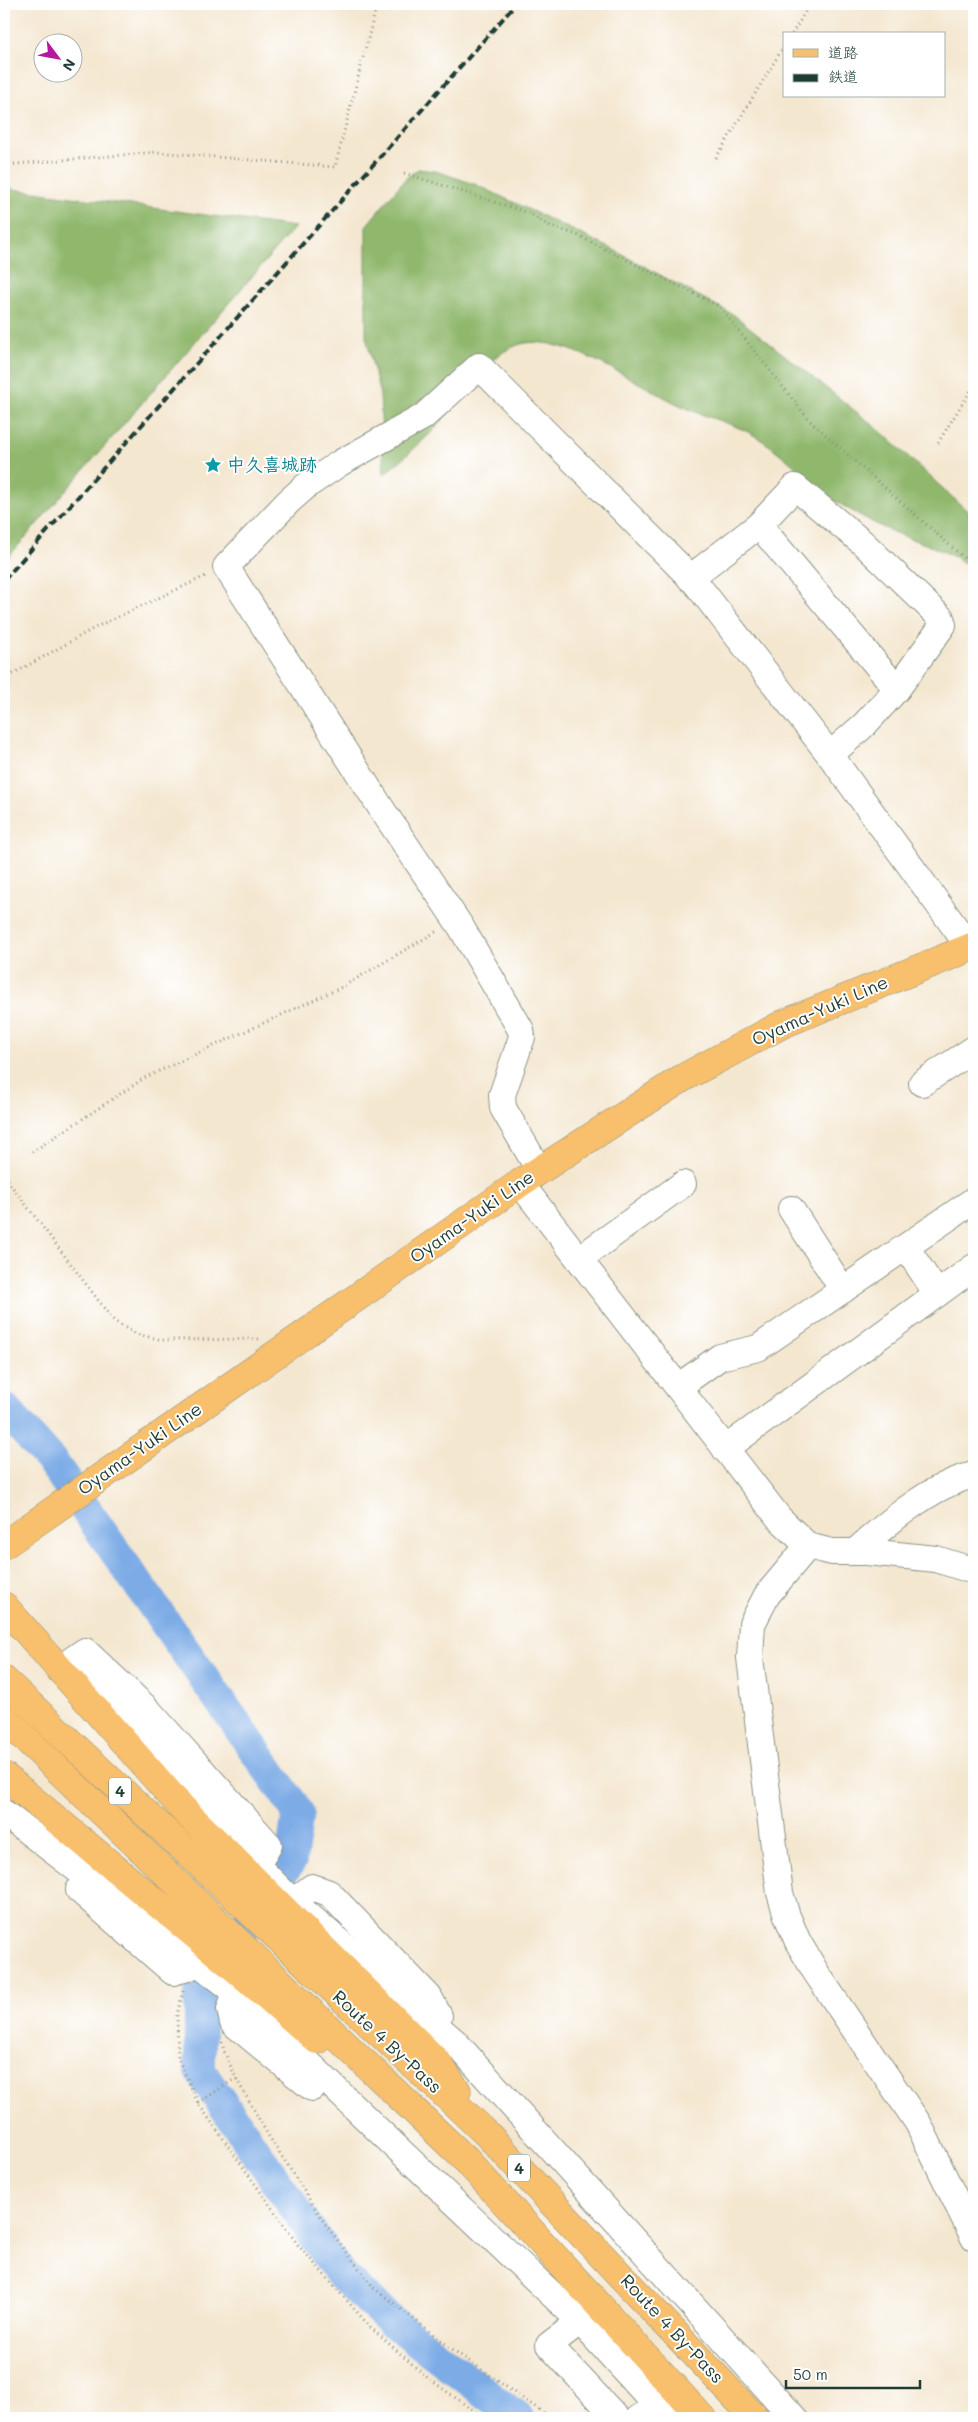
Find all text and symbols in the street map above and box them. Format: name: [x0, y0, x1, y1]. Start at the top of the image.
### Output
north arrow: [32, 32, 82, 82]
legend: [783, 32, 946, 98]
text: 道路: [828, 42, 858, 62]
text: N: [59, 56, 80, 75]
text: 鉄道: [828, 66, 858, 86]
place label: 中久喜城跡: [227, 452, 317, 476]
place icon: 中久喜城跡: [203, 455, 223, 475]
street label: Oyama-Yuki Line: [748, 969, 891, 1051]
street label: Oyama-Yuki Line: [405, 1164, 538, 1268]
street label: Oyama-Yuki Line: [73, 1396, 206, 1500]
road number: 4: [109, 1778, 131, 1804]
street label: Route 4 By-Pass: [328, 1984, 447, 2098]
road number: 4: [508, 2154, 530, 2182]
street label: Route 4 By-Pass: [616, 2269, 730, 2388]
scale bar: [786, 2357, 919, 2389]
text: 50 m: [793, 2364, 828, 2384]

